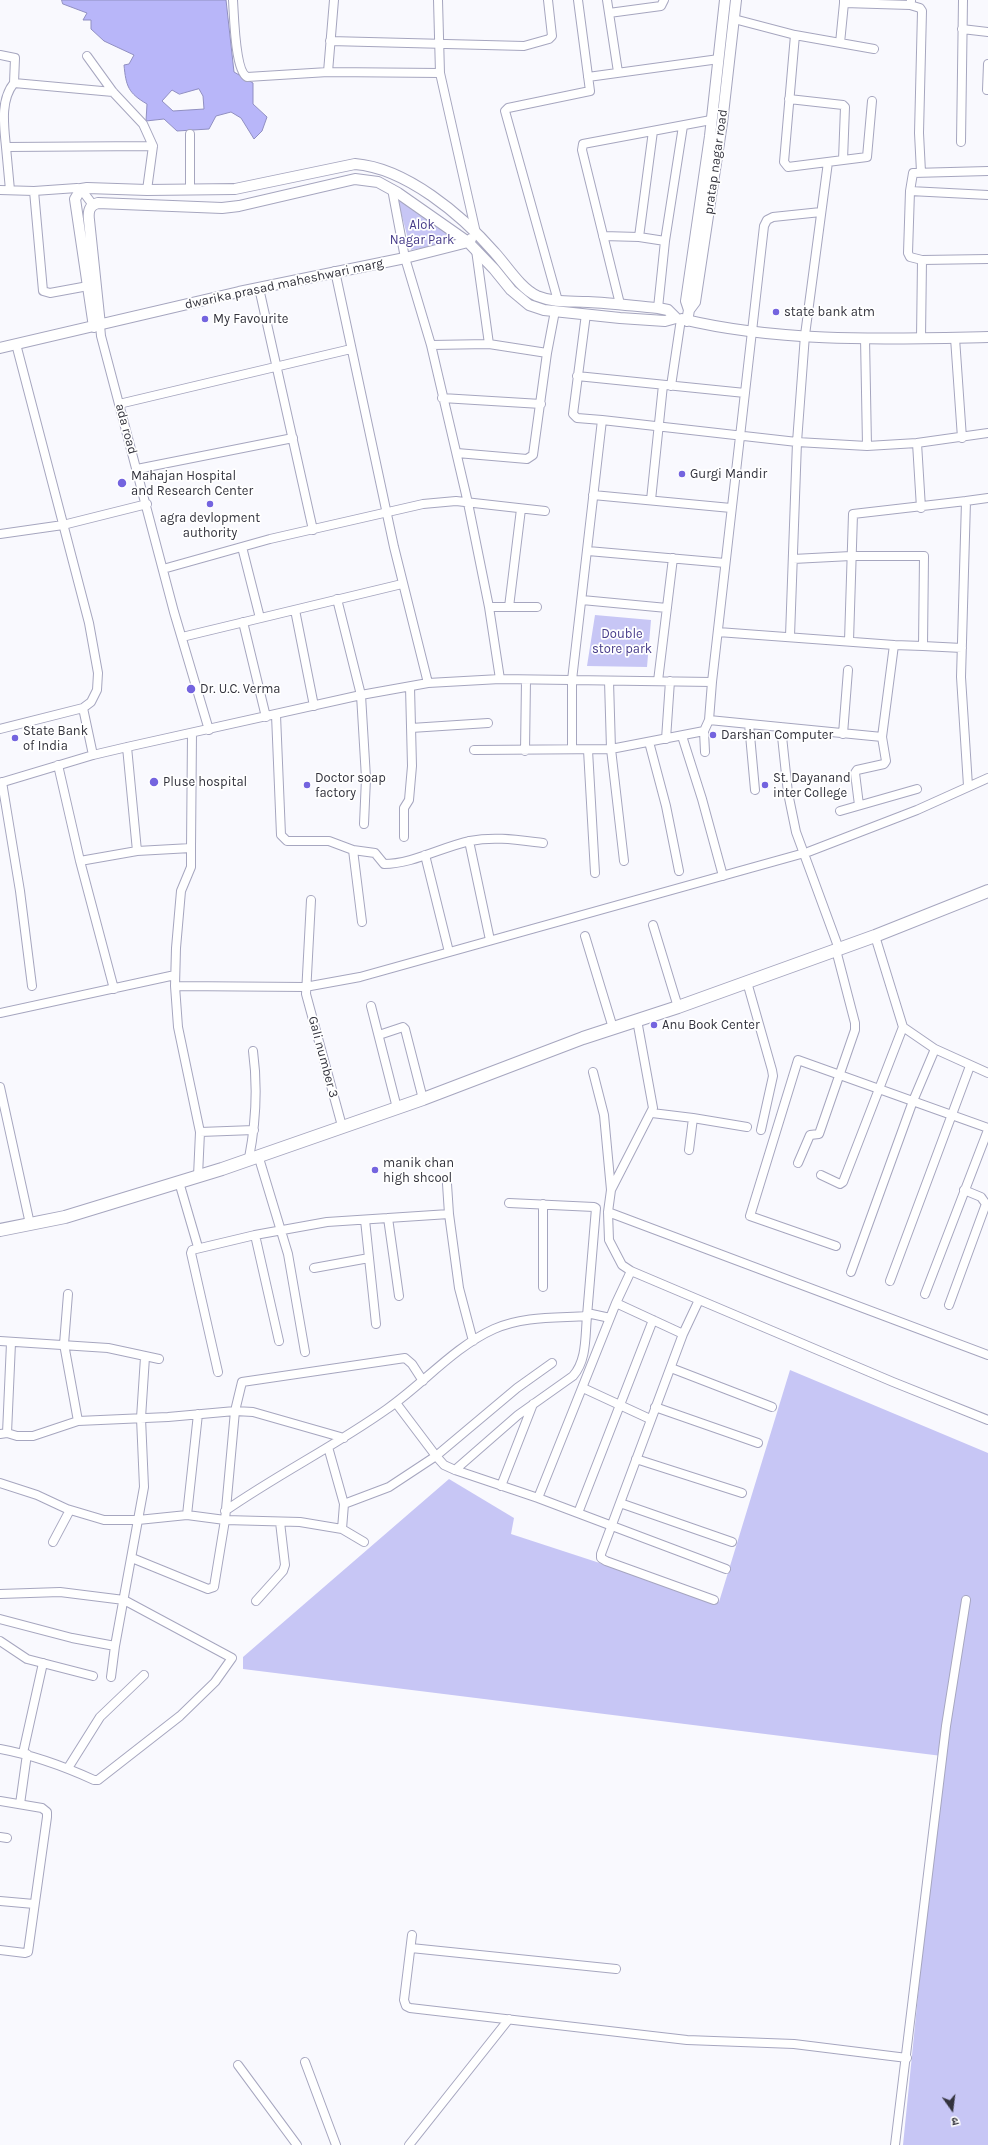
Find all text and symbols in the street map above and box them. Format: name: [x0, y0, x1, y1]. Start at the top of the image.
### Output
street label: pratap nagar road: [701, 108, 731, 216]
park label: Alok Nagar Park: [390, 217, 454, 248]
street label: dwarika prasad maheshwari marg: [183, 255, 385, 313]
place label: state bank atm: [784, 304, 875, 320]
marker: state bank atm: [771, 307, 781, 317]
place label: My Favourite: [213, 311, 288, 327]
marker: My Favourite: [200, 314, 210, 324]
street label: ada road: [112, 402, 140, 456]
place label: Gurgi Mandir: [690, 466, 767, 482]
place label: Mahajan Hospital and Research Center: [131, 468, 253, 499]
marker: Gurgi Mandir: [677, 469, 687, 479]
marker: Mahajan Hospital and Research Center: [116, 477, 128, 489]
marker: agra devlopment authority: [205, 499, 215, 509]
place label: agra devlopment authority: [160, 510, 260, 541]
park label: Double store park: [592, 626, 652, 657]
place label: Dr. U.C. Verma: [200, 681, 280, 697]
marker: Dr. U.C. Verma: [185, 683, 197, 695]
place label: State Bank of India: [23, 723, 88, 754]
place label: Darshan Computer: [721, 727, 833, 743]
marker: Darshan Computer: [708, 730, 718, 740]
marker: State Bank of India: [10, 733, 20, 743]
place label: Doctor soap factory: [315, 770, 386, 801]
place label: St. Dayanand inter College: [773, 770, 851, 801]
place label: Pluse hospital: [163, 774, 247, 790]
marker: Pluse hospital: [148, 776, 160, 788]
marker: Doctor soap factory: [302, 780, 312, 790]
marker: St. Dayanand inter College: [760, 780, 770, 790]
street label: Gali number 3: [305, 1014, 341, 1100]
place label: Anu Book Center: [662, 1017, 760, 1033]
marker: Anu Book Center: [649, 1020, 659, 1030]
place label: manik chan high shcool: [383, 1155, 454, 1186]
marker: manik chan high shcool: [370, 1165, 380, 1175]
north arrow: [932, 2089, 972, 2129]
text: उ: [950, 2114, 960, 2128]

